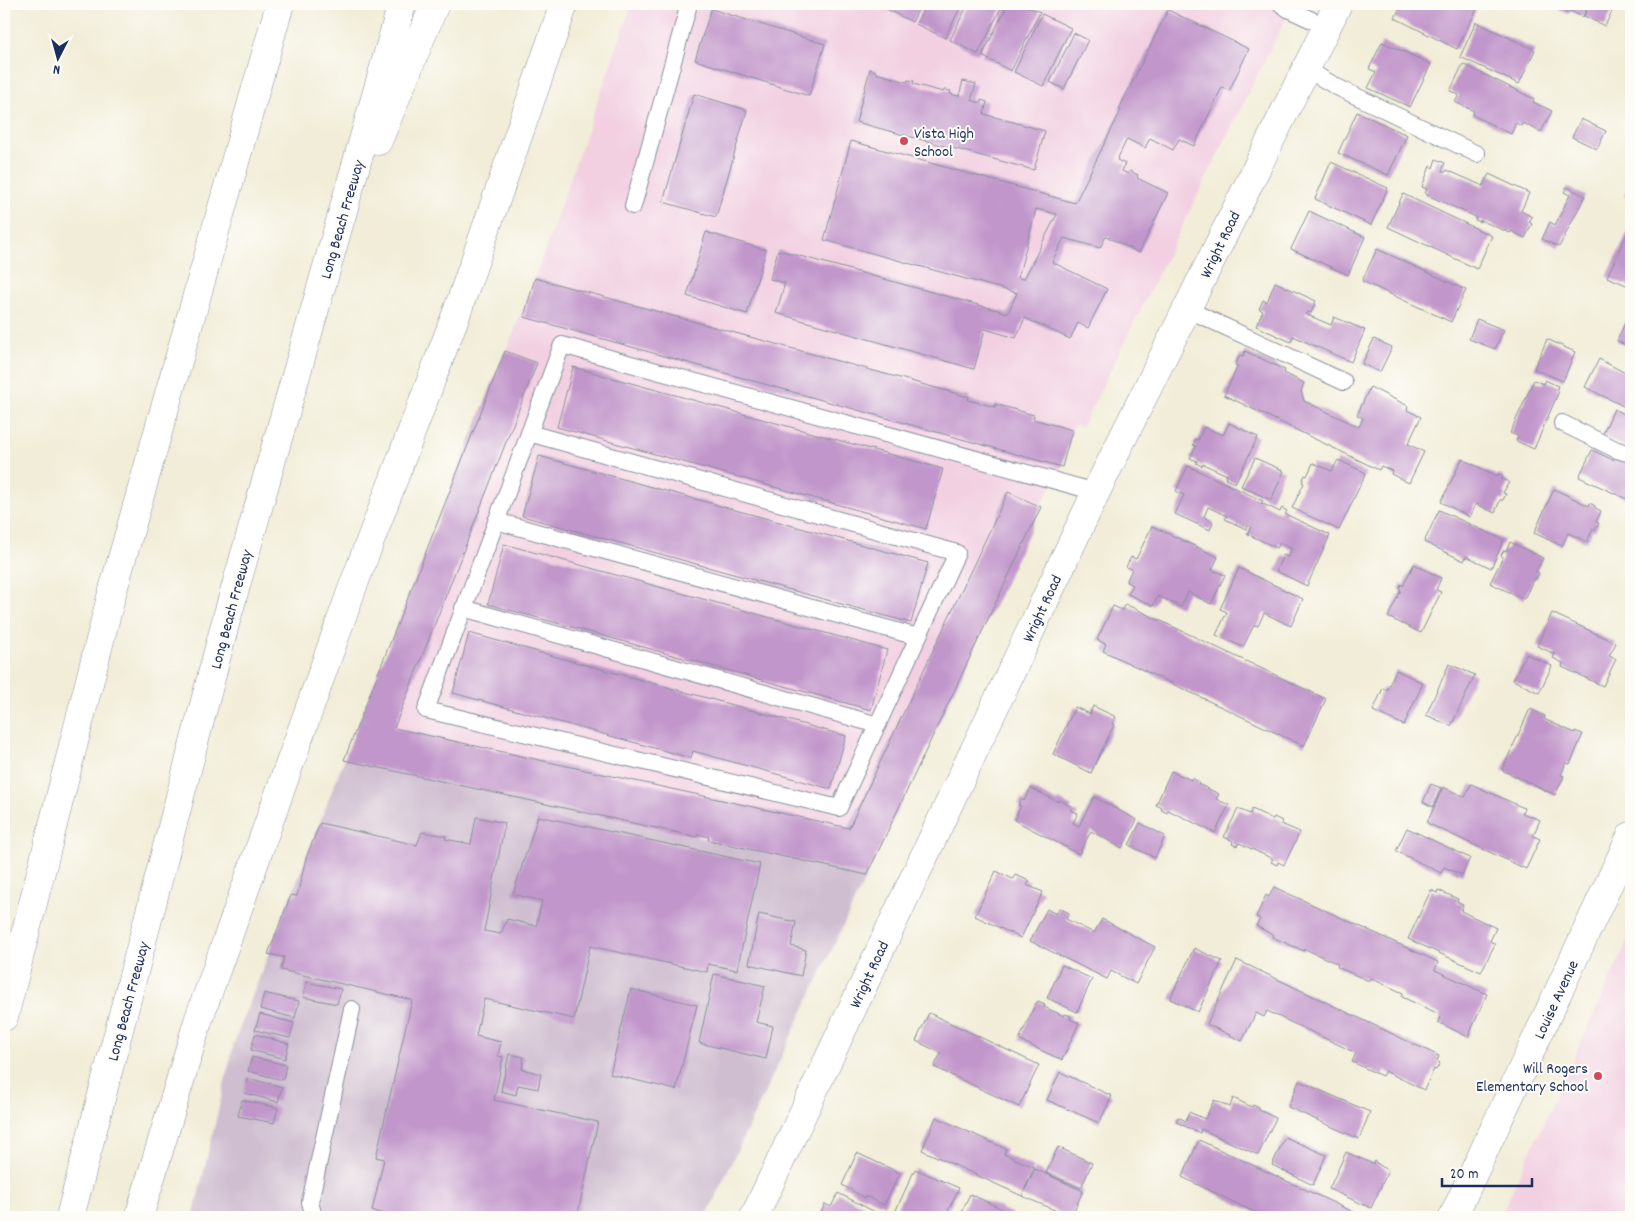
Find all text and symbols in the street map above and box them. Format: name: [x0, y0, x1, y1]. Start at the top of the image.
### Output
north arrow: [32, 32, 82, 82]
text: N: [52, 59, 61, 79]
place label: Vista High School: [914, 123, 974, 164]
marker: Vista High School: [898, 135, 910, 147]
street label: Long Beach Freeway: [315, 157, 372, 282]
street label: Wright Road: [1195, 208, 1247, 282]
street label: Long Beach Freeway: [205, 547, 260, 672]
street label: Wright Road: [1018, 572, 1069, 646]
street label: Wright Road: [845, 938, 896, 1012]
street label: Long Beach Freeway: [102, 939, 157, 1064]
street label: Louise Avenue: [1529, 957, 1586, 1043]
place label: Will Rogers Elementary School: [1476, 1058, 1588, 1099]
marker: Will Rogers Elementary School: [1592, 1070, 1604, 1082]
scale bar: [1442, 1156, 1532, 1188]
text: 20 m: [1450, 1164, 1478, 1186]

